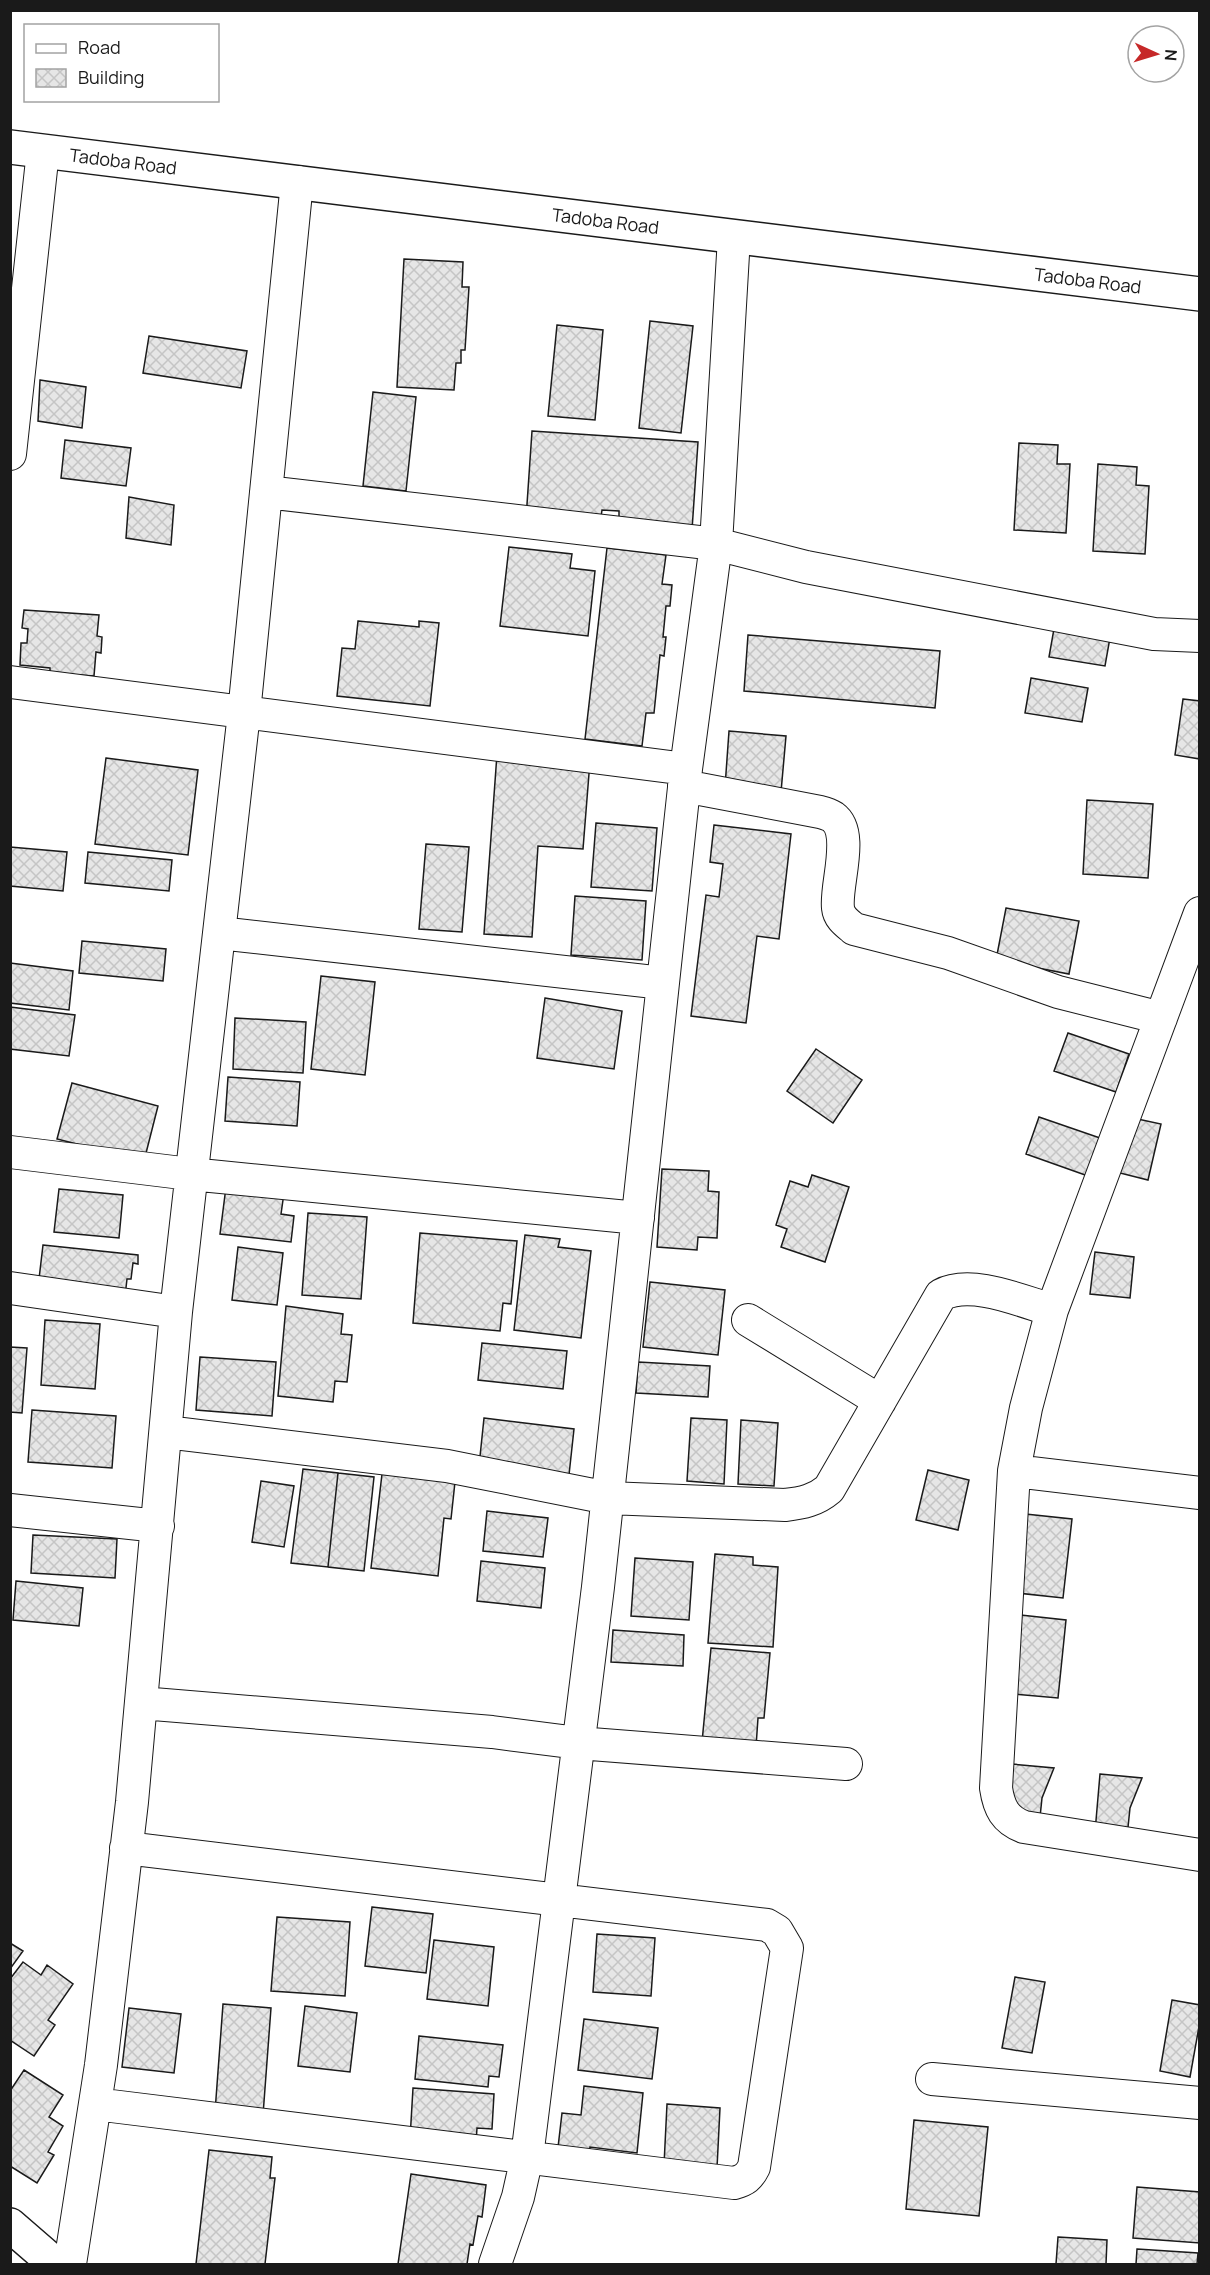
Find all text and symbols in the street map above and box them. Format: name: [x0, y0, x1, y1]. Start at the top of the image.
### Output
legend: [24, 24, 219, 102]
north arrow: [1126, 24, 1186, 84]
text: Road: [78, 35, 121, 59]
text: N: [1160, 49, 1182, 62]
text: Building: [78, 65, 144, 89]
street label: Tadoba Road: [68, 142, 178, 179]
street label: Tadoba Road: [551, 202, 660, 239]
street label: Tadoba Road: [1033, 262, 1143, 299]

